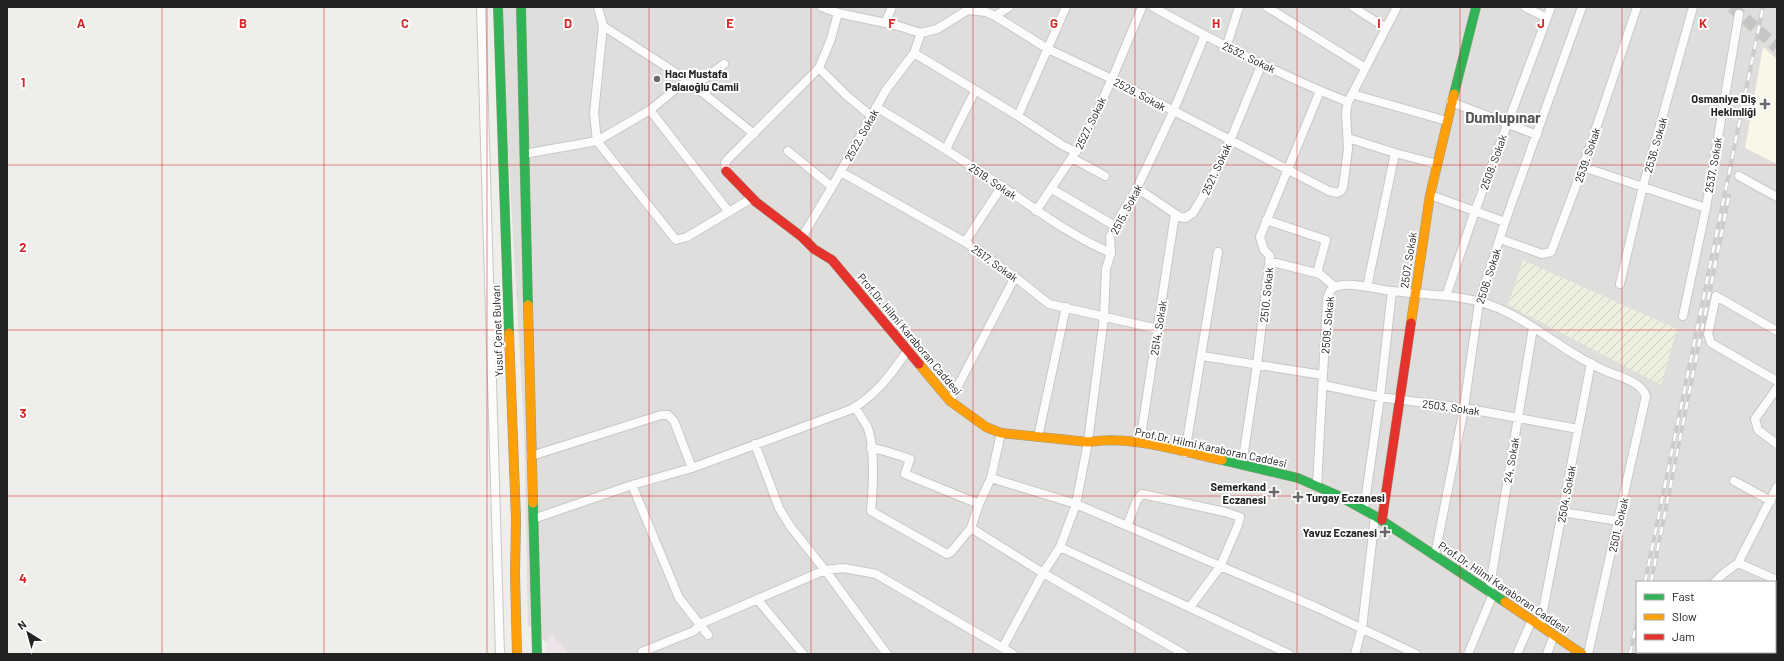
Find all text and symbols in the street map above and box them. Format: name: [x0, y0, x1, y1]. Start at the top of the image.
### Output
text: A: [77, 15, 86, 31]
text: B: [239, 15, 247, 31]
text: C: [401, 15, 409, 31]
text: D: [564, 15, 572, 31]
text: E: [726, 15, 734, 31]
text: F: [888, 15, 896, 31]
text: G: [1050, 15, 1058, 31]
text: H: [1212, 15, 1220, 31]
text: I: [1377, 15, 1381, 31]
text: J: [1537, 15, 1545, 31]
text: K: [1699, 15, 1707, 31]
street label: 2532. Sokak: [1220, 39, 1278, 76]
place label: Hacı Mustafa Palaıoğlu Camii: [665, 67, 739, 93]
text: 1: [21, 74, 25, 90]
marker: Hacı Mustafa Palaıoğlu Camii: [652, 74, 662, 84]
street label: 2529. Sokak: [1112, 75, 1169, 113]
place label: Osmaniye Diş Hekimliği: [1691, 92, 1756, 118]
street label: 2527. Sokak: [1072, 94, 1108, 151]
marker: Osmaniye Diş Hekimliği: [1759, 98, 1771, 110]
street label: 2522. Sokak: [841, 106, 881, 163]
district label: Dumlupınar: [1465, 108, 1541, 126]
street label: 2536. Sokak: [1641, 115, 1669, 174]
street label: 2539. Sokak: [1572, 125, 1603, 184]
street label: 2508. Sokak: [1477, 132, 1509, 191]
street label: 2537. Sokak: [1702, 136, 1724, 194]
street label: 2521. Sokak: [1198, 141, 1234, 197]
street label: 2519. Sokak: [967, 160, 1020, 202]
street label: 2515. Sokak: [1107, 181, 1145, 236]
street label: 2507. Sokak: [1397, 231, 1419, 289]
text: 2: [19, 239, 27, 255]
street label: 2517. Sokak: [969, 242, 1021, 284]
street label: 2506. Sokak: [1473, 246, 1503, 305]
street label: 2510. Sokak: [1257, 266, 1275, 323]
street label: Prof.Dr. Hilmi Karaboran Caddesi: [855, 271, 965, 398]
street label: Yusuf Çenet Bulvarı: [489, 285, 505, 377]
street label: 2509. Sokak: [1318, 295, 1336, 354]
street label: 2514. Sokak: [1147, 299, 1169, 356]
street label: 2503. Sokak: [1422, 397, 1481, 418]
text: 3: [19, 405, 27, 421]
street label: Prof.Dr. Hilmi Karaboran Caddesi: [1134, 425, 1288, 469]
street label: 24. Sokak: [1501, 436, 1521, 484]
street label: 2504. Sokak: [1554, 464, 1578, 524]
place label: Semerkand Eczanesi: [1210, 480, 1266, 506]
marker: Semerkand Eczanesi: [1269, 487, 1279, 497]
place label: Turgay Eczanesi: [1306, 491, 1385, 504]
marker: Turgay Eczanesi: [1293, 492, 1303, 502]
street label: 2501. Sokak: [1605, 496, 1631, 554]
place label: Yavuz Eczanesi: [1303, 526, 1377, 539]
marker: Yavuz Eczanesi: [1380, 527, 1390, 537]
street label: Prof.Dr. Hilmi Karaboran Caddesi: [1436, 538, 1572, 636]
text: 4: [19, 570, 27, 586]
legend: [1636, 581, 1776, 653]
text: Fast: [1672, 589, 1695, 603]
text: Slow: [1672, 609, 1697, 623]
north arrow: [8, 613, 48, 653]
text: N: [15, 617, 29, 632]
text: Jam: [1672, 629, 1695, 643]

